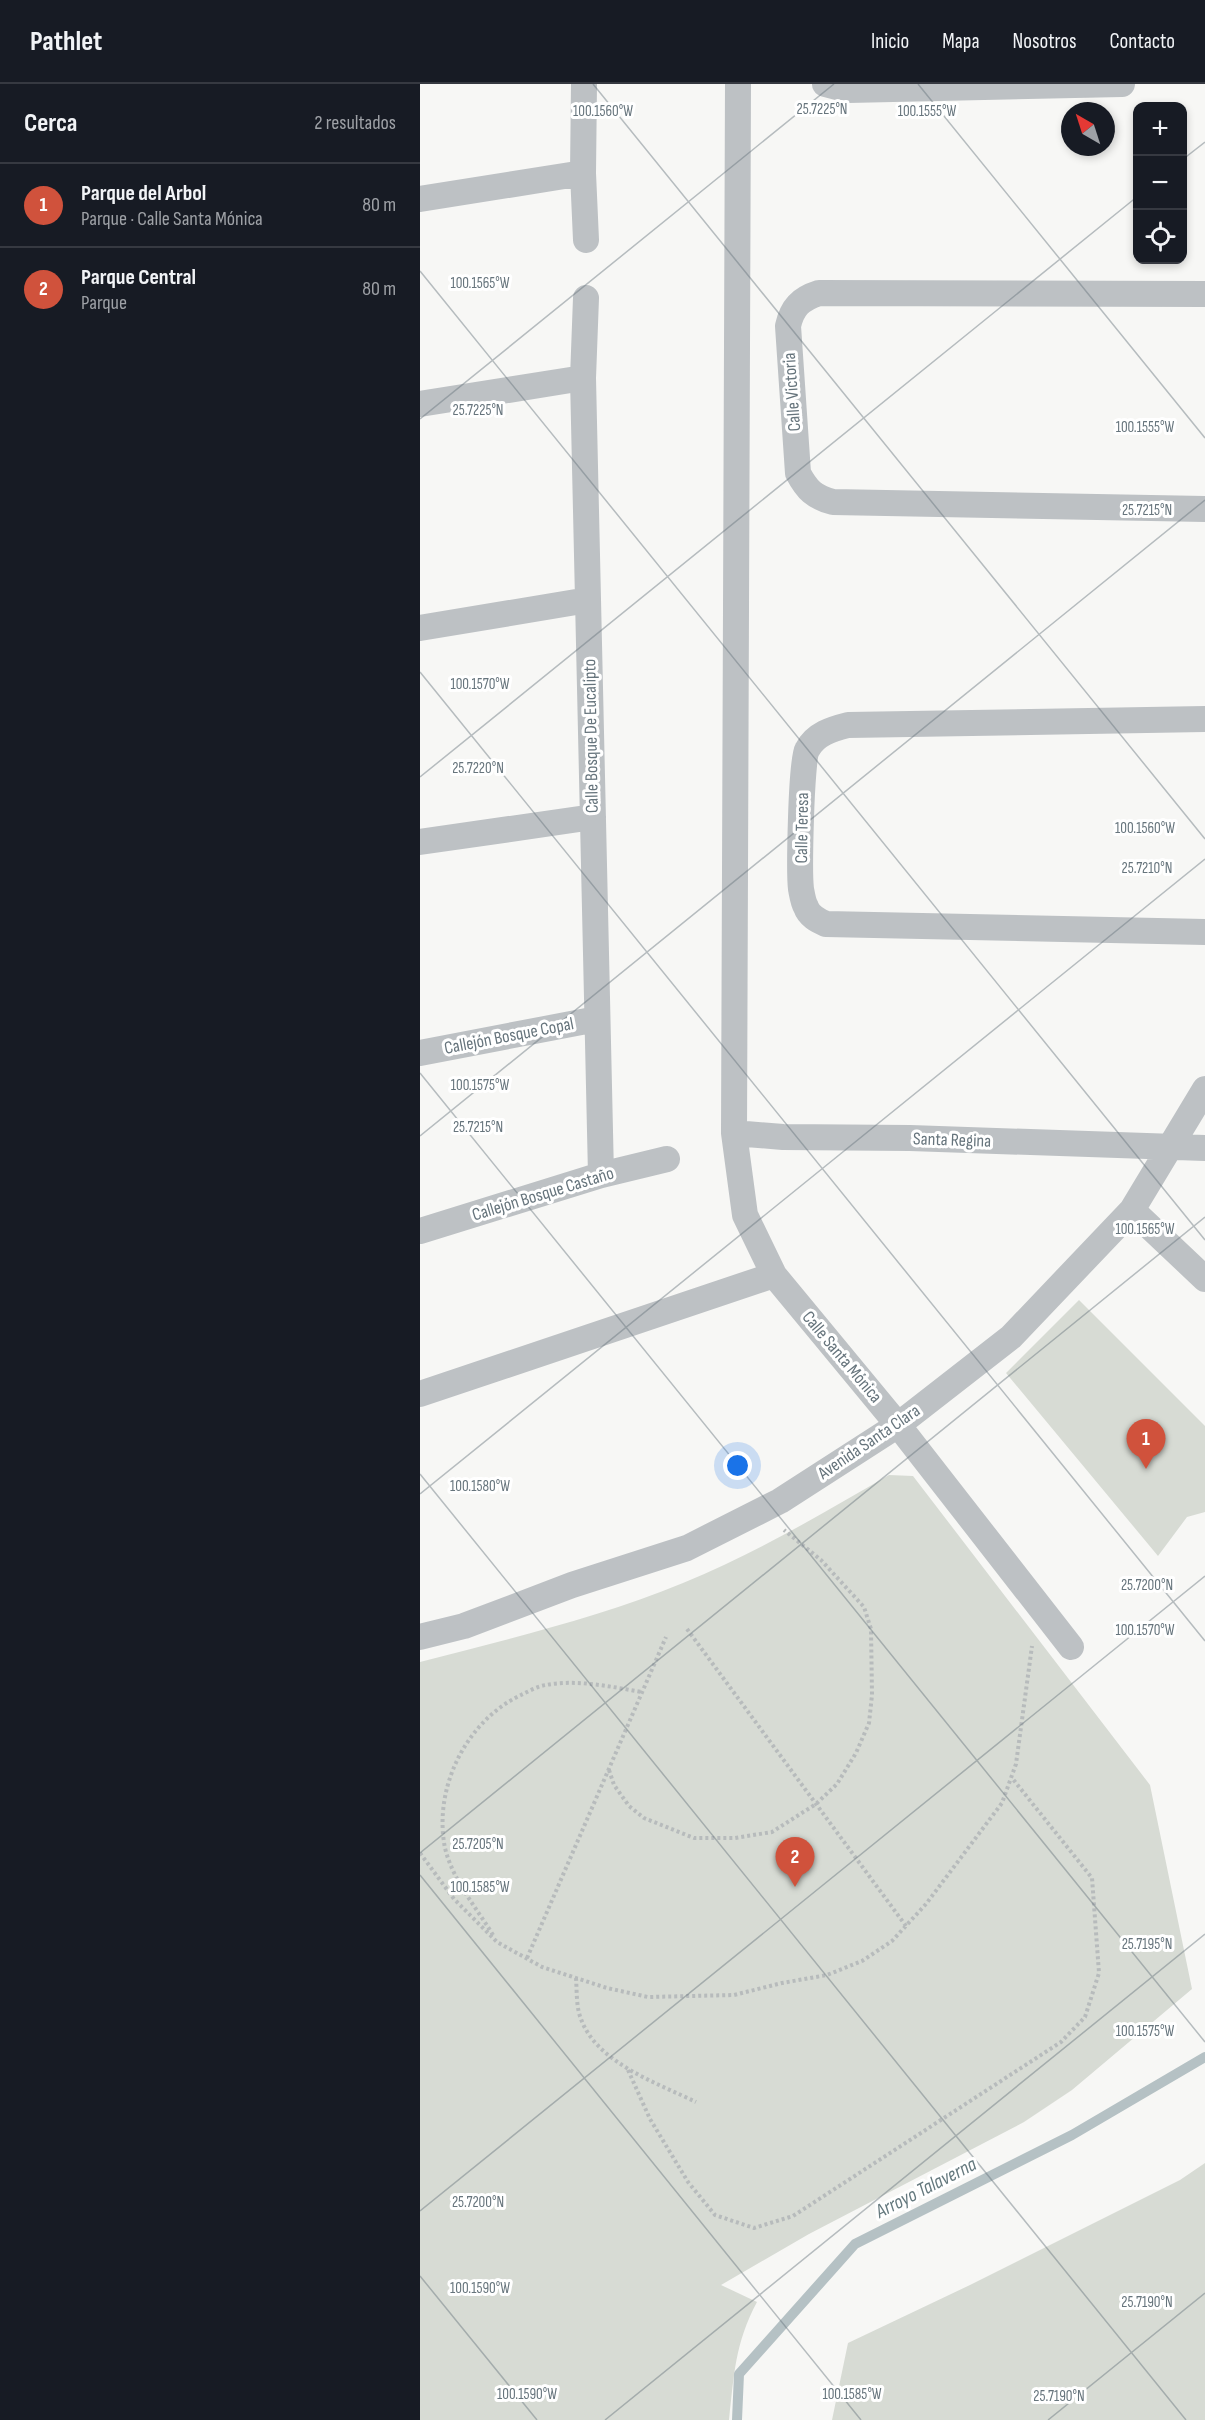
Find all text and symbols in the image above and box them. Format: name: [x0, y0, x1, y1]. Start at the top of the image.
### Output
text: Pathlet: [30, 25, 102, 58]
text: Inicio: [871, 29, 909, 54]
text: Mapa: [942, 29, 980, 54]
text: Nosotros: [1013, 29, 1077, 54]
text: Contacto: [1110, 29, 1175, 54]
text: 25.7225°N: [796, 100, 848, 119]
text: 100.1560°W: [573, 102, 633, 121]
text: 100.1555°W: [898, 102, 957, 121]
north arrow: [1061, 102, 1115, 156]
map controls: [1133, 102, 1187, 264]
button: +: [1133, 102, 1187, 156]
text: Cerca: [24, 108, 77, 139]
text: 2 resultados: [314, 111, 396, 135]
button: −: [1133, 156, 1187, 210]
text: Parque del Arbol: [81, 180, 206, 207]
text: 1: [40, 193, 47, 217]
text: 80 m: [362, 193, 396, 217]
text: Parque · Calle Santa Mónica: [81, 207, 263, 231]
button: locate: [1133, 210, 1187, 264]
text: Parque Central: [81, 264, 196, 291]
text: 100.1565°W: [450, 274, 510, 293]
text: 2: [39, 277, 48, 301]
text: 80 m: [362, 277, 396, 301]
text: Parque: [81, 291, 127, 315]
street label: Calle Victoria: [779, 352, 805, 432]
text: 25.7225°N: [452, 401, 504, 420]
text: 100.1555°W: [1116, 418, 1175, 437]
text: 25.7215°N: [1122, 501, 1172, 520]
street label: Calle Bosque De Eucalipto: [579, 659, 603, 813]
text: 100.1570°W: [450, 675, 510, 694]
text: 25.7220°N: [452, 759, 504, 778]
street label: Calle Teresa: [791, 792, 813, 864]
text: 100.1560°W: [1115, 819, 1175, 838]
text: 25.7210°N: [1122, 859, 1172, 878]
street label: Callejón Bosque Copal: [443, 1013, 575, 1059]
text: 100.1575°W: [451, 1076, 510, 1095]
text: 25.7215°N: [453, 1118, 503, 1137]
street label: Santa Regina: [913, 1128, 991, 1152]
street label: Callejón Bosque Castaño: [470, 1162, 616, 1226]
text: 100.1565°W: [1115, 1220, 1175, 1239]
street label: Calle Santa Mónica: [798, 1307, 886, 1407]
street label: Avenida Santa Clara: [813, 1400, 924, 1484]
pin: 1: [1126, 1420, 1166, 1469]
your location: [723, 1451, 752, 1480]
text: 100.1580°W: [450, 1477, 510, 1496]
text: 25.7200°N: [1121, 1576, 1173, 1595]
text: 100.1570°W: [1115, 1621, 1175, 1640]
text: 25.7205°N: [452, 1835, 504, 1854]
pin: 2: [776, 1838, 814, 1887]
text: 100.1585°W: [450, 1878, 510, 1897]
text: 25.7195°N: [1122, 1935, 1172, 1954]
text: 100.1575°W: [1116, 2022, 1175, 2041]
water label: Arroyo Talaverna: [871, 2152, 980, 2224]
text: 25.7200°N: [452, 2193, 504, 2212]
text: 100.1590°W: [450, 2279, 510, 2298]
text: 25.7190°N: [1121, 2293, 1173, 2312]
text: 100.1590°W: [497, 2385, 557, 2404]
text: 100.1585°W: [822, 2385, 882, 2404]
text: 25.7190°N: [1033, 2387, 1085, 2406]

